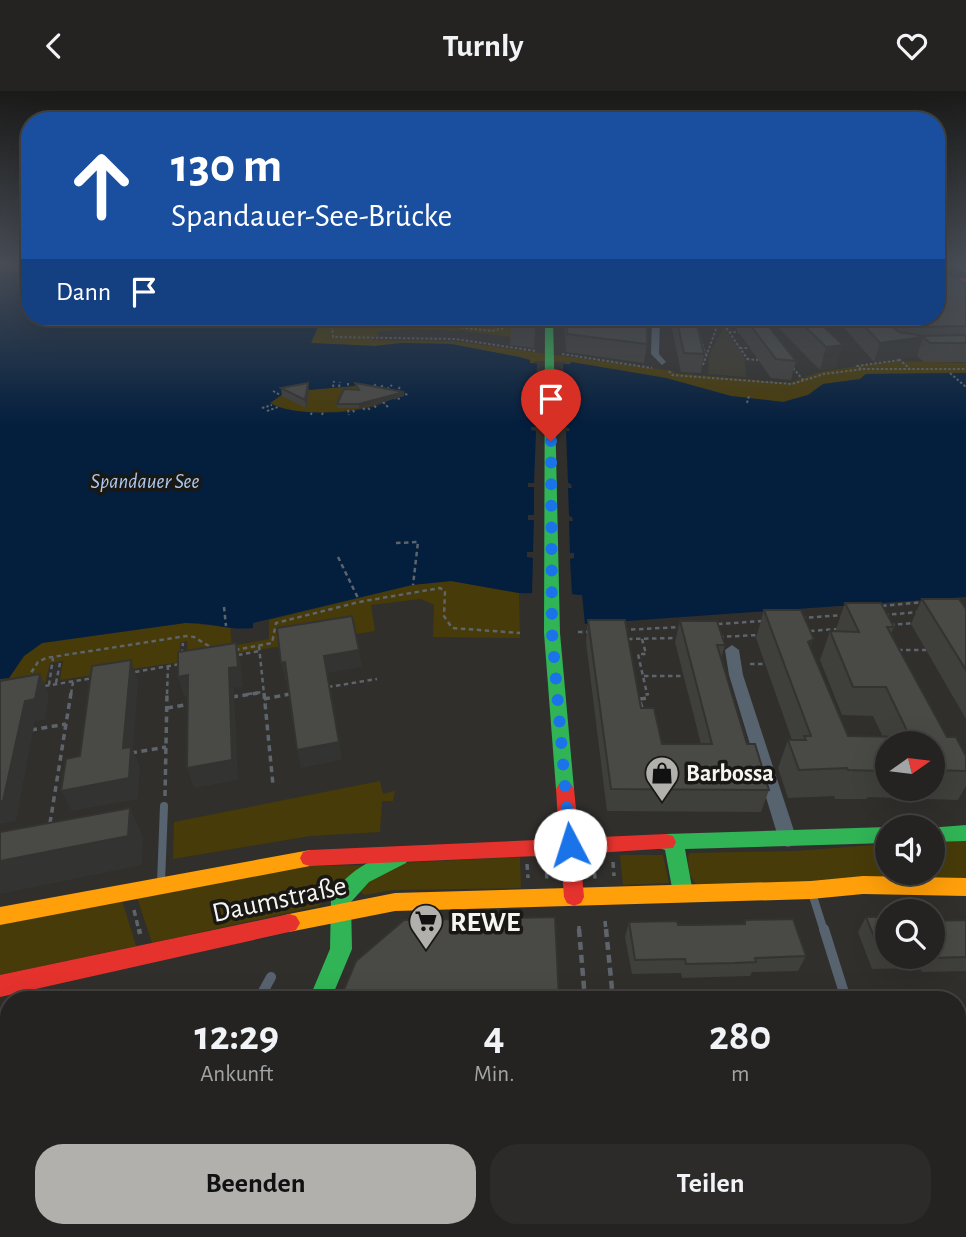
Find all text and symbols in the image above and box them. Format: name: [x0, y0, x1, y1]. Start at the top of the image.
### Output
icon: back: [35, 27, 73, 65]
icon: heart: [893, 27, 931, 65]
text: Turnly: [442, 30, 524, 62]
icon: ahead: [56, 140, 147, 231]
text: 130 m: [171, 142, 282, 191]
text: Spandauer-See-Brücke: [171, 200, 452, 232]
icon: arrive: [125, 273, 163, 311]
text: Dann: [56, 279, 111, 305]
pin: [521, 369, 581, 441]
icon: arrive: [532, 380, 570, 418]
water label: Spandauer See: [91, 471, 199, 493]
north arrow: [875, 731, 945, 801]
map controls: [875, 731, 945, 969]
shop icon: Barbossa: [643, 754, 681, 803]
place label: Barbossa: [686, 762, 774, 786]
position arrow: [533, 808, 607, 882]
button: sound: [875, 815, 945, 885]
street label: Daumstraße: [210, 872, 349, 928]
button: search: [875, 899, 945, 969]
supermarket icon: REWE: [407, 902, 445, 951]
place label: REWE: [450, 909, 520, 937]
text: 12:29: [195, 1015, 279, 1057]
text: 4: [484, 1015, 505, 1057]
text: 280: [709, 1015, 771, 1057]
text: Ankunft: [200, 1063, 273, 1086]
text: Min.: [474, 1063, 515, 1086]
text: m: [731, 1063, 749, 1086]
button: Beenden: [35, 1144, 476, 1224]
button: Teilen: [490, 1144, 931, 1224]

